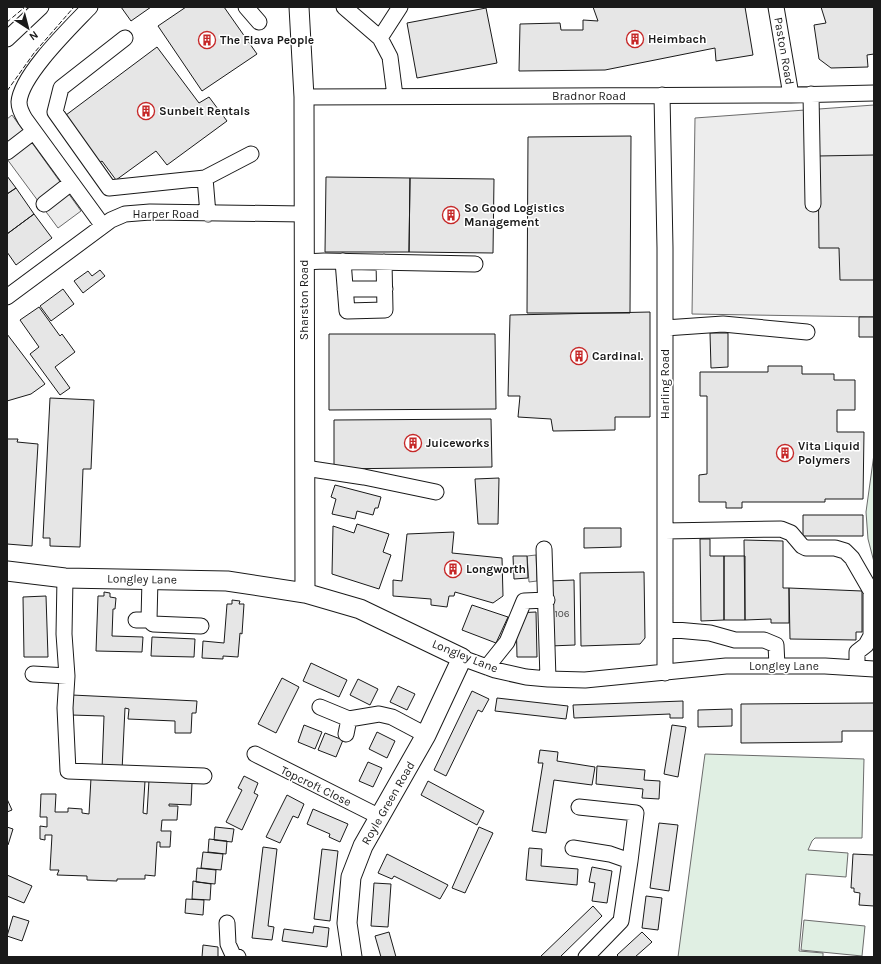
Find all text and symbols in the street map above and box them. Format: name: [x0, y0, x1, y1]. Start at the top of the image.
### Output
north arrow: [8, 8, 48, 48]
street label: Paston Road: [771, 16, 797, 86]
text: N: [27, 28, 41, 43]
building icon: Heimbach: [625, 29, 645, 49]
building icon: The Flava People: [197, 30, 217, 50]
place label: Heimbach: [648, 32, 706, 46]
place label: The Flava People: [220, 33, 314, 47]
street label: Bradnor Road: [552, 89, 626, 103]
building icon: Sunbelt Rentals: [136, 101, 156, 121]
place label: Sunbelt Rentals: [159, 104, 250, 118]
place label: So Good Logistics Management: [464, 201, 565, 229]
building icon: So Good Logistics Management: [441, 205, 461, 225]
street label: Harper Road: [133, 207, 199, 221]
street label: Sharston Road: [297, 260, 311, 340]
building icon: Cardinal.: [569, 346, 589, 366]
place label: Cardinal.: [592, 349, 644, 363]
street label: Harling Road: [658, 349, 672, 419]
building icon: Juiceworks: [403, 433, 423, 453]
place label: Juiceworks: [426, 436, 490, 450]
place label: Vita Liquid Polymers: [798, 439, 860, 467]
building icon: Vita Liquid Polymers: [775, 443, 795, 463]
building icon: Longworth: [443, 559, 463, 579]
place label: Longworth: [466, 562, 526, 576]
street label: Longley Lane: [107, 571, 177, 587]
house number: 106: [555, 608, 570, 620]
street label: Longley Lane: [430, 636, 500, 676]
street label: Longley Lane: [749, 659, 819, 673]
street label: Royle Green Road: [358, 759, 418, 847]
street label: Topcroft Close: [278, 763, 354, 809]

